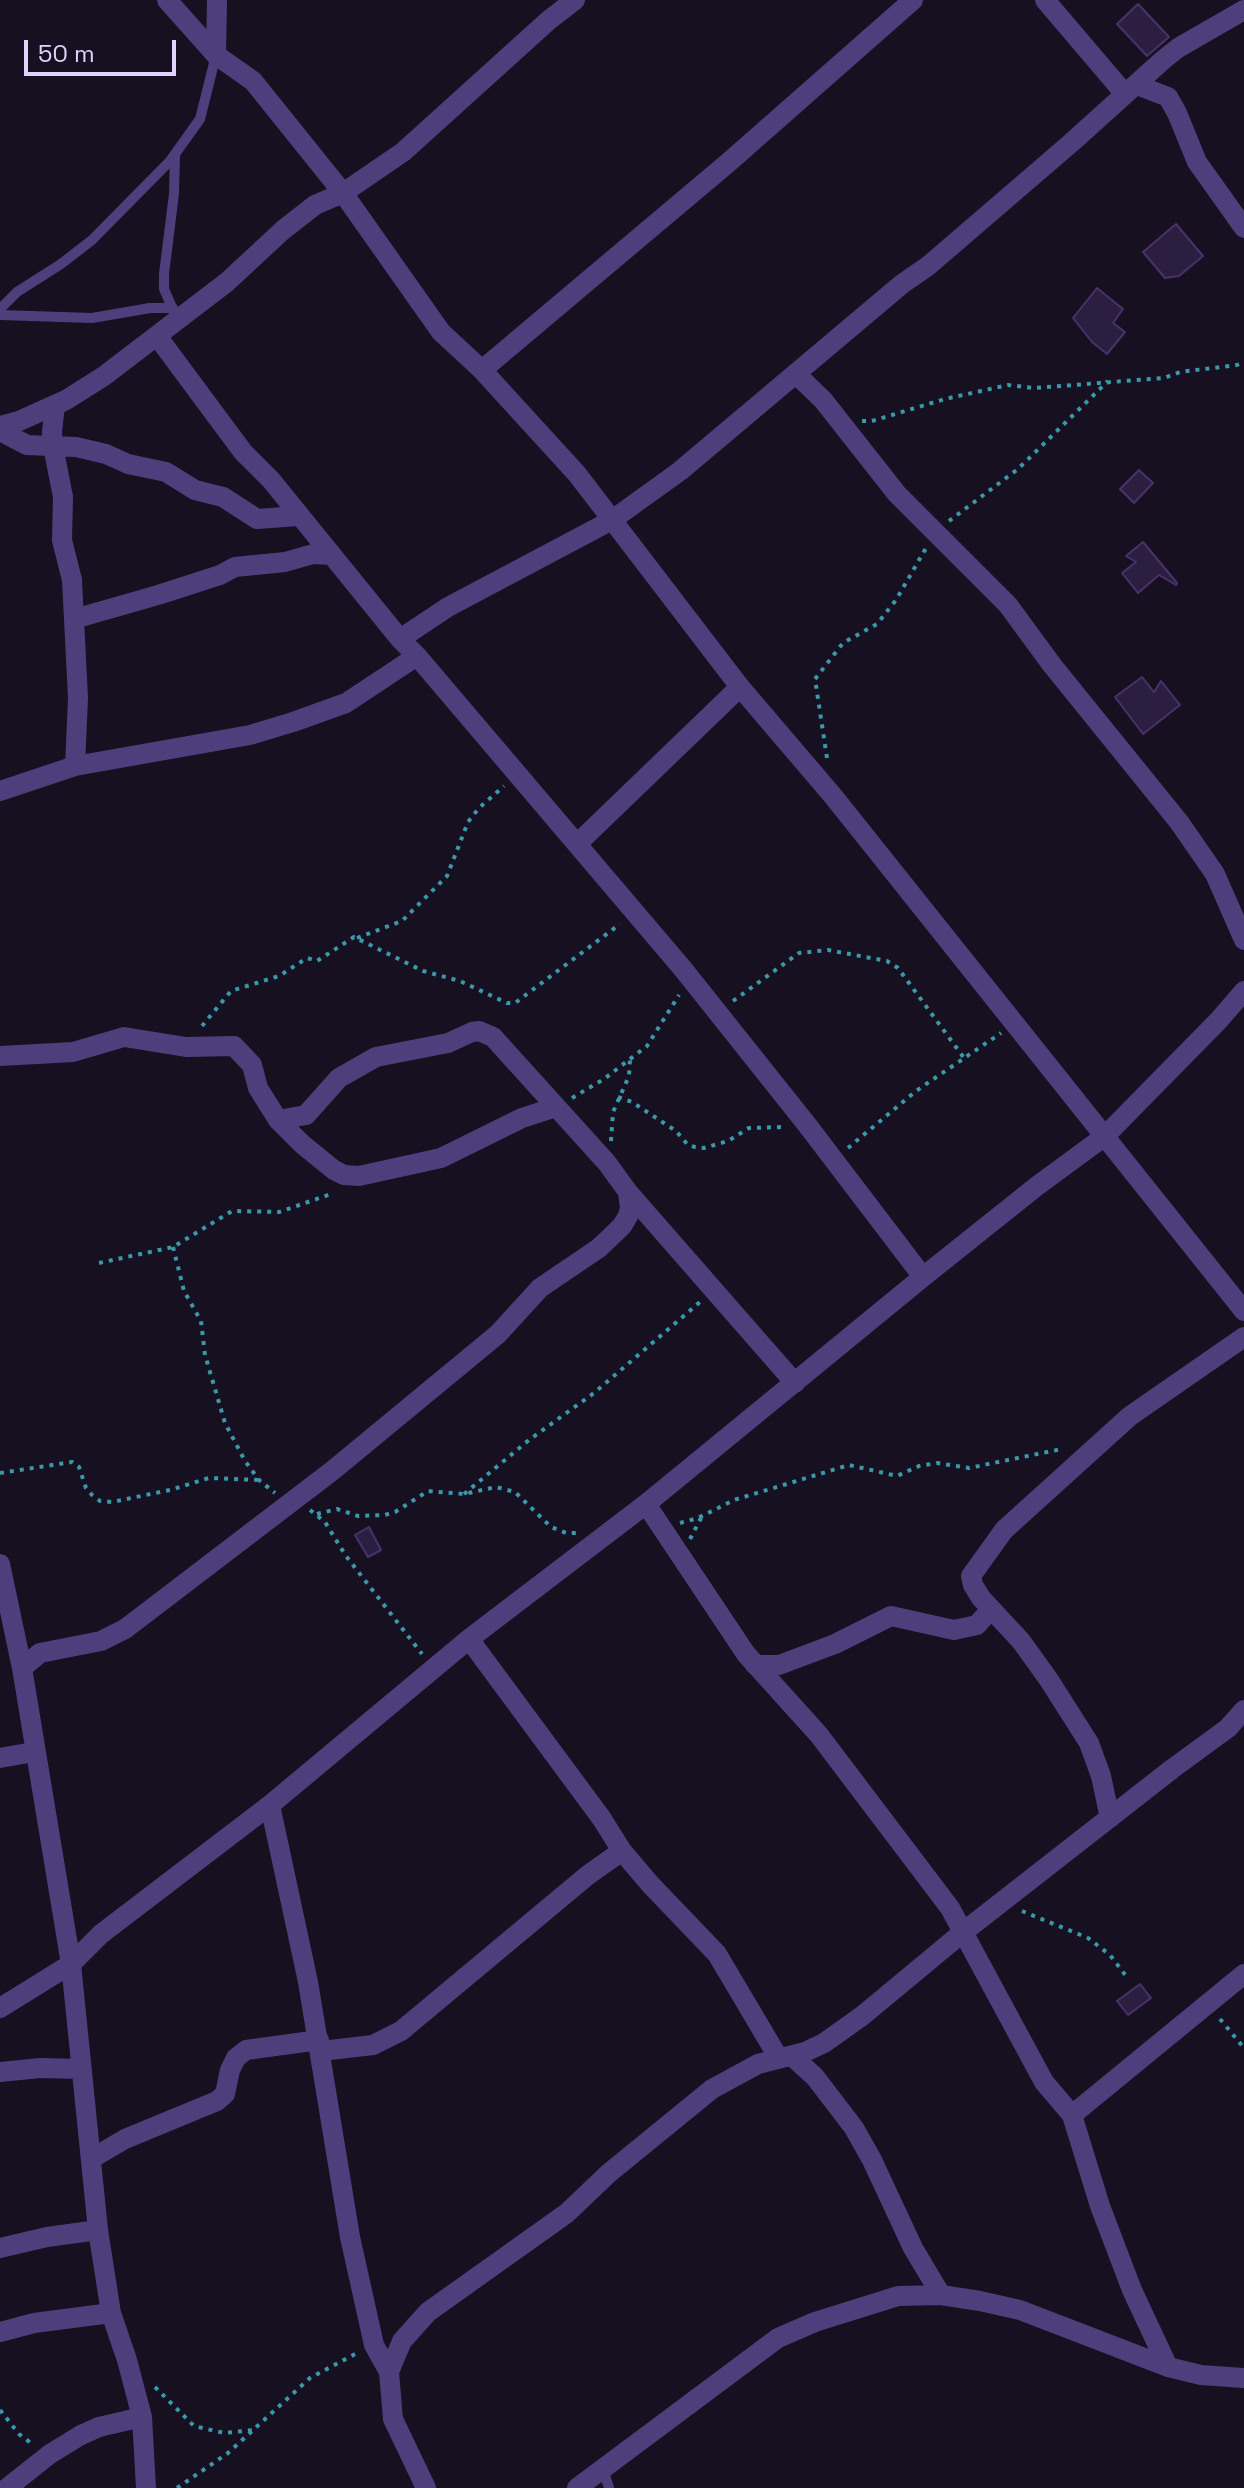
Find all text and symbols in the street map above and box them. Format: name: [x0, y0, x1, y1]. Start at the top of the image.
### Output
scale bar: [28, 24, 180, 74]
text: 50 m: [38, 38, 95, 69]

